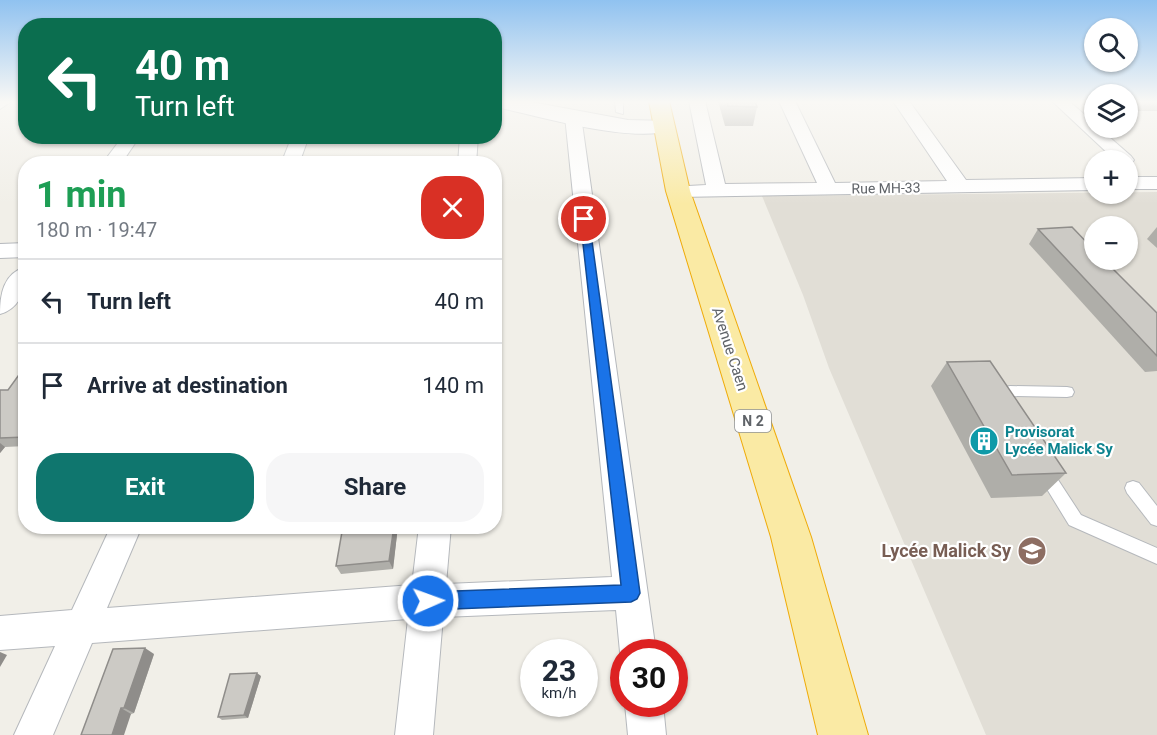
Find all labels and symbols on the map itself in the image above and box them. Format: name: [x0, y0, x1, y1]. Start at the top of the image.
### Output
street label: Rue MH-33: [851, 179, 921, 197]
pin: [558, 193, 609, 244]
street label: Avenue Caen: [708, 305, 752, 393]
road number: N 2: [735, 410, 771, 432]
place label: Provisorat Lycée Malick Sy: [1005, 423, 1113, 458]
building icon: Provisorat Lycée Malick Sy: [968, 425, 1000, 457]
school or university icon: Lycée Malick Sy: [1016, 535, 1048, 567]
place label: Lycée Malick Sy: [882, 540, 1012, 561]
position arrow: [396, 569, 460, 633]
speed limit sign: 30: [610, 639, 688, 717]

